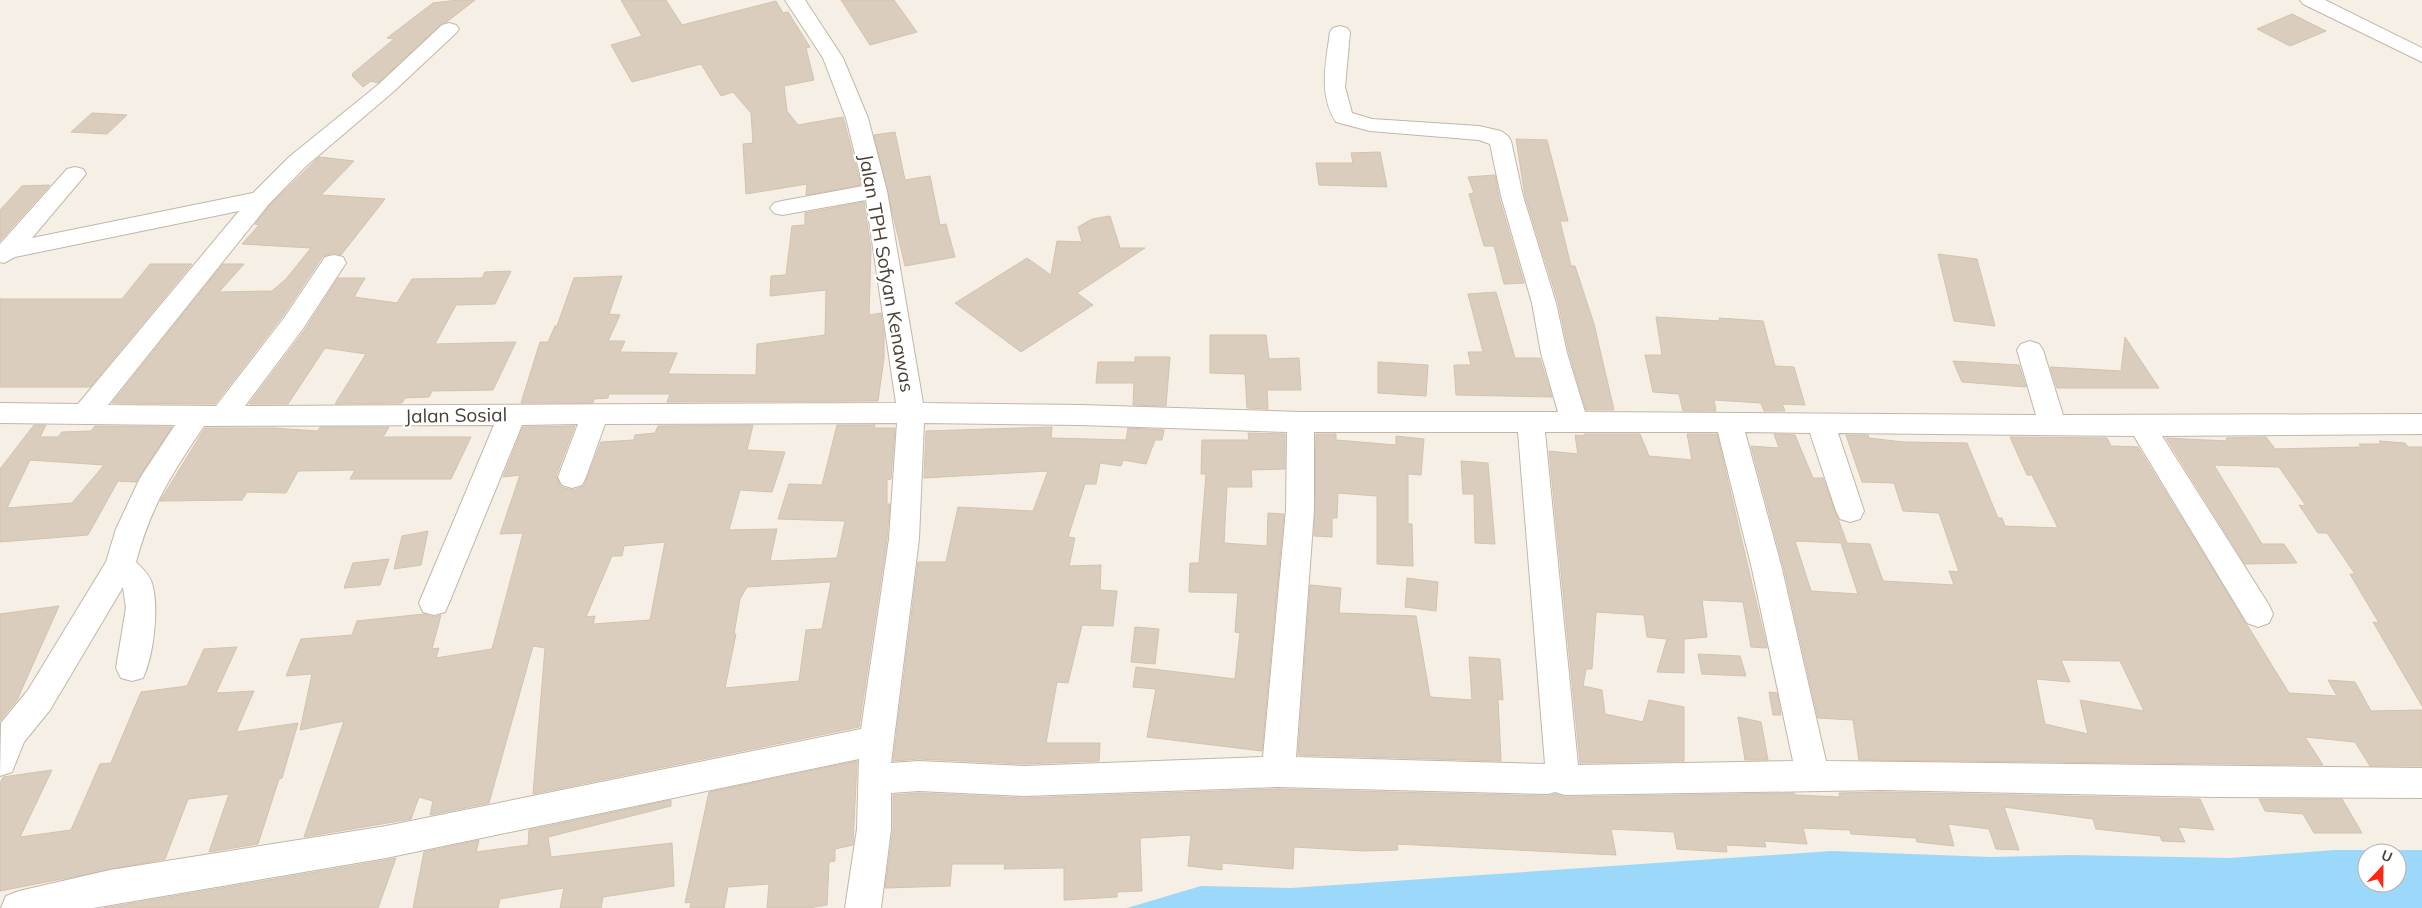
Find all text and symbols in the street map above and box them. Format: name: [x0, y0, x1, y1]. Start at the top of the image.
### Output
street label: Jalan TPH Sofyan Kenawas: [854, 152, 920, 394]
street label: Jalan Sosial: [405, 402, 507, 428]
north arrow: [2357, 843, 2407, 893]
text: U: [2379, 846, 2395, 866]

